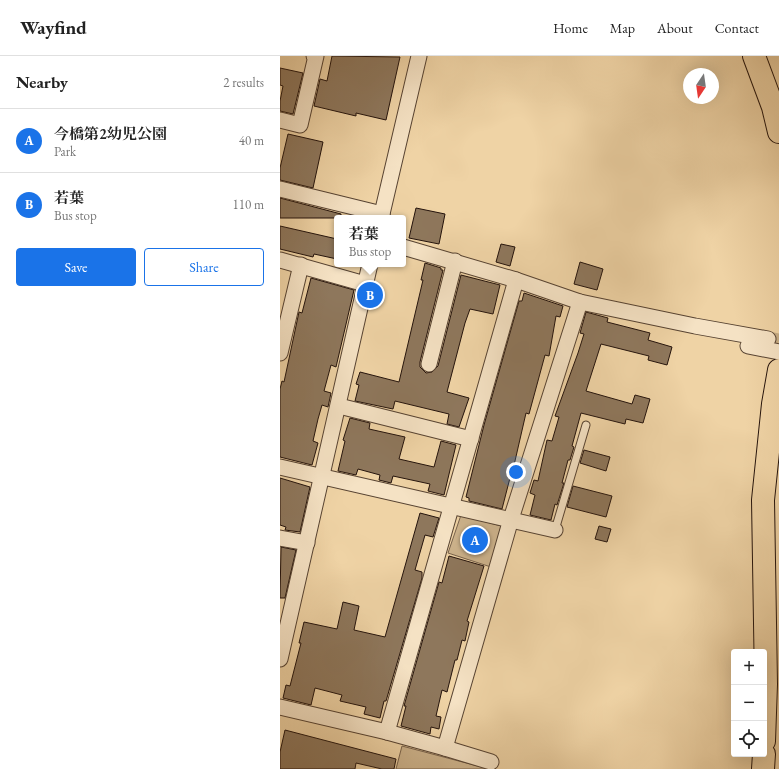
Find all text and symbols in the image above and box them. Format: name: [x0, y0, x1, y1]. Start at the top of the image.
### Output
text: Wayfind: [20, 15, 87, 40]
text: Home: [553, 19, 588, 37]
text: Map: [610, 19, 635, 37]
text: About: [657, 19, 693, 37]
text: Contact: [715, 19, 759, 37]
north arrow: [683, 68, 719, 104]
text: Nearby: [16, 71, 68, 93]
text: 2 results: [223, 74, 264, 91]
text: 今橋第2幼児公園: [54, 124, 167, 143]
text: A: [24, 132, 34, 149]
text: 40 m: [239, 132, 264, 149]
text: Park: [54, 143, 76, 160]
text: 若葉: [54, 188, 84, 207]
text: B: [25, 196, 33, 213]
text: 110 m: [233, 196, 264, 213]
text: Bus stop: [54, 207, 97, 224]
popup: [334, 215, 406, 267]
text: 若葉: [349, 224, 379, 243]
text: Bus stop: [349, 243, 391, 260]
button: Save: [16, 248, 136, 286]
button: Share: [144, 248, 264, 286]
pin: B: [357, 280, 383, 310]
your location: [506, 462, 526, 482]
pin: A: [462, 525, 488, 555]
map controls: [731, 649, 767, 757]
button: +: [731, 649, 767, 685]
button: −: [731, 685, 767, 721]
button: locate: [731, 721, 767, 757]

